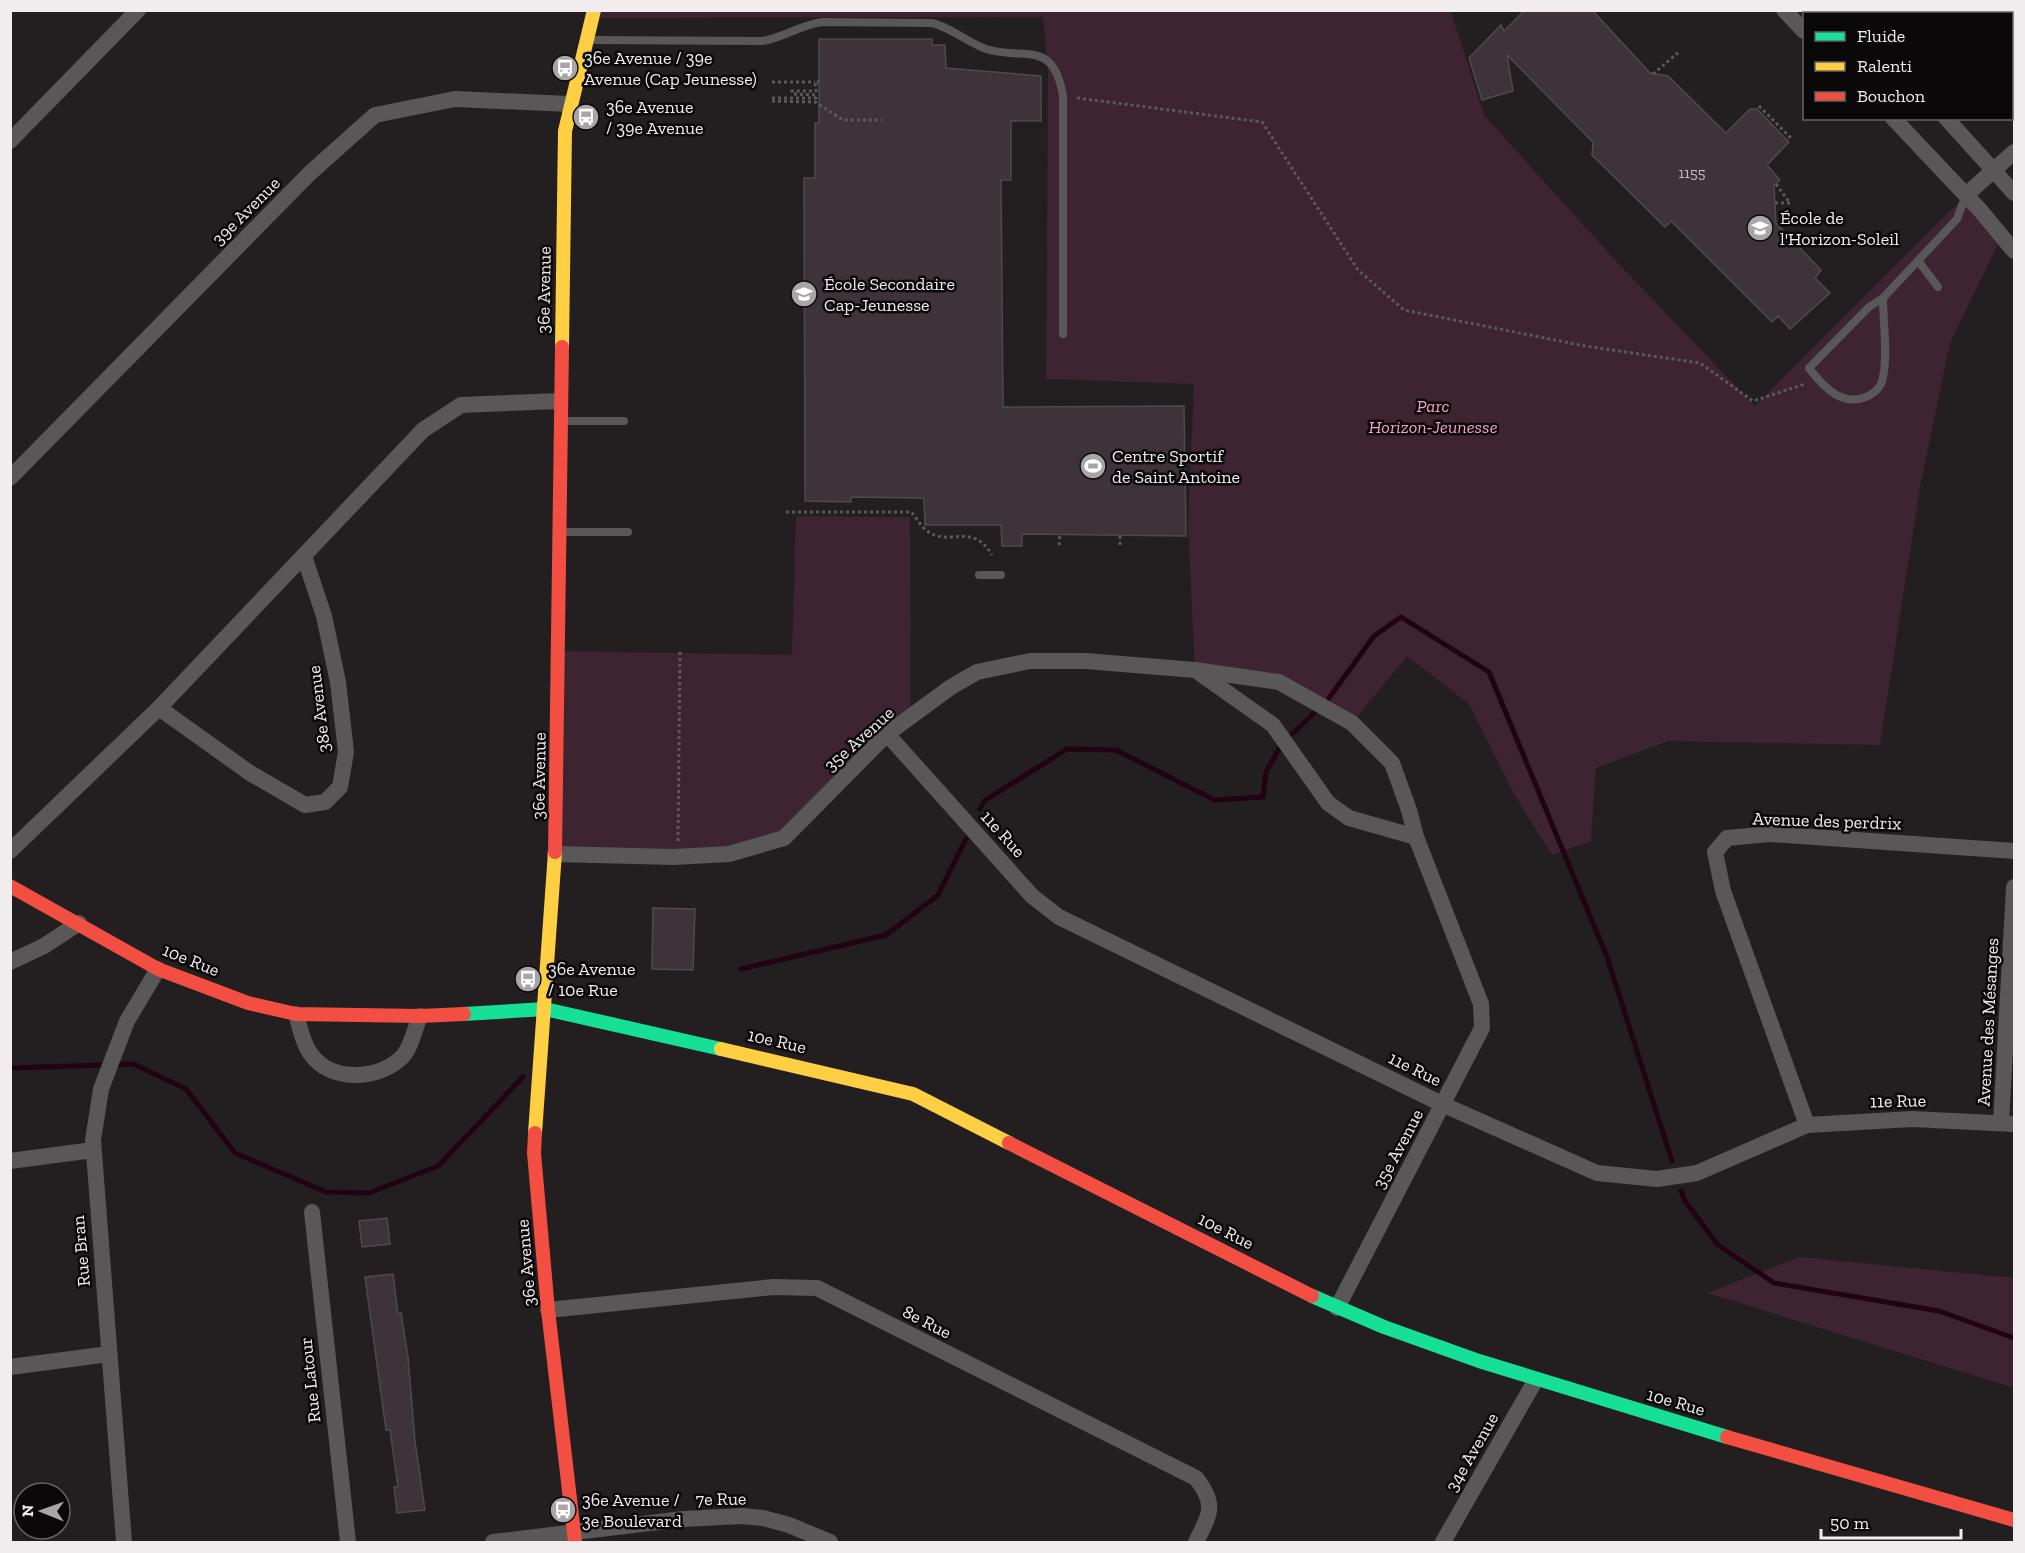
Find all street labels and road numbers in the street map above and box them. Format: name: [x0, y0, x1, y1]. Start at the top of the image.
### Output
street label: 39e Avenue: [207, 172, 285, 250]
street label: 36e Avenue: [532, 246, 556, 334]
street label: 38e Avenue: [303, 664, 335, 754]
street label: 35e Avenue: [819, 702, 899, 776]
street label: 36e Avenue: [527, 732, 551, 820]
street label: 11e Rue: [976, 806, 1030, 862]
street label: Avenue des perdrix: [1752, 807, 1902, 835]
street label: Avenue des Mésanges: [1973, 937, 2003, 1107]
street label: 10e Rue: [159, 939, 223, 981]
street label: 10e Rue: [746, 1024, 808, 1058]
street label: 11e Rue: [1385, 1047, 1445, 1091]
street label: 11e Rue: [1870, 1090, 1926, 1112]
street label: 35e Avenue: [1368, 1105, 1428, 1193]
street label: 10e Rue: [1194, 1208, 1258, 1254]
street label: Rue Bran: [67, 1214, 95, 1287]
street label: 36e Avenue: [511, 1219, 541, 1307]
street label: 8e Rue: [899, 1300, 955, 1344]
street label: Rue Latour: [295, 1336, 325, 1424]
street label: 10e Rue: [1644, 1383, 1708, 1421]
street label: 34e Avenue: [1441, 1409, 1503, 1495]
street label: 7e Rue: [695, 1488, 747, 1510]

